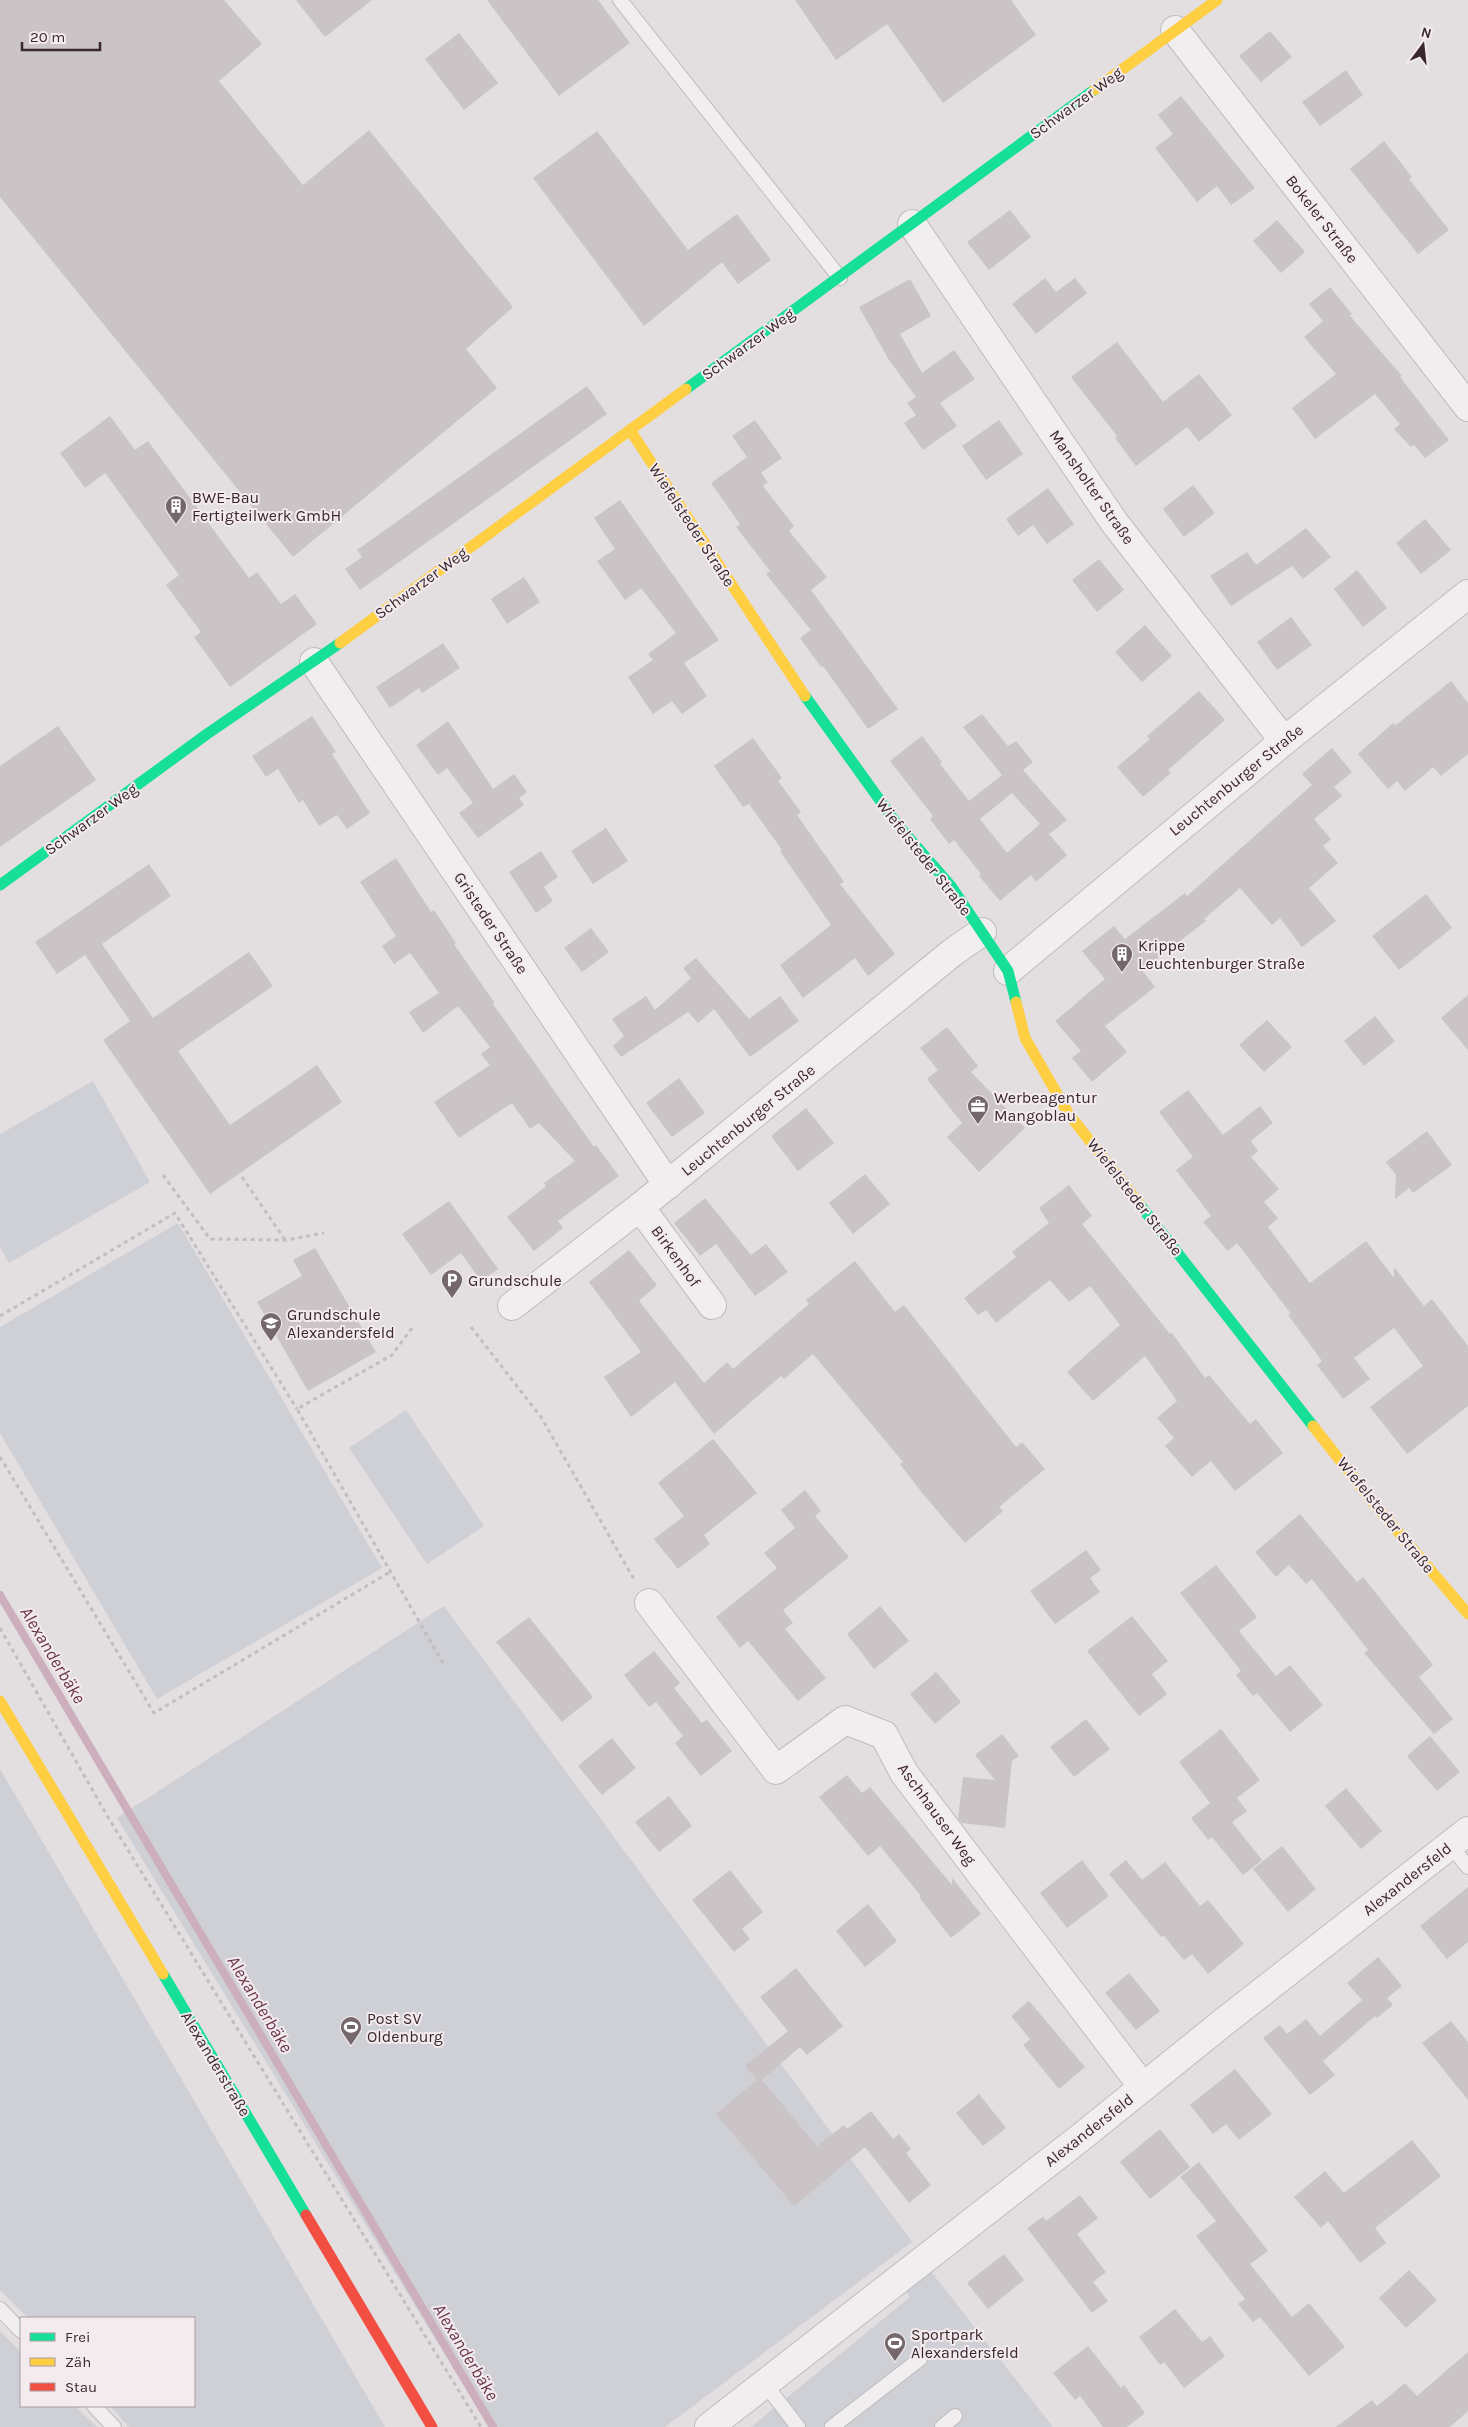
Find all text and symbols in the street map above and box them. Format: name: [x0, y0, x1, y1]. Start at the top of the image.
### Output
scale bar: [22, 20, 100, 52]
north arrow: [1398, 20, 1448, 70]
text: N: [1419, 23, 1433, 42]
text: 20 m: [30, 28, 65, 46]
street label: Schwarzer Weg: [1026, 63, 1126, 143]
street label: Bokeler Straße: [1282, 171, 1362, 267]
street label: Schwarzer Weg: [698, 304, 798, 384]
street label: Mansholter Straße: [1045, 426, 1139, 548]
street label: Wiefelsteder Straße: [645, 460, 739, 590]
place label: BWE-Bau Fertigteilwerk GmbH: [192, 488, 341, 525]
building icon: BWE-Bau Fertigteilwerk GmbH: [164, 494, 188, 525]
street label: Schwarzer Weg: [371, 543, 471, 623]
street label: Leuchtenburger Straße: [1165, 720, 1307, 840]
street label: Schwarzer Weg: [41, 779, 141, 859]
street label: Wiefelsteder Straße: [872, 795, 976, 919]
street label: Gristeder Straße: [450, 868, 532, 978]
place label: Krippe Leuchtenburger Straße: [1138, 936, 1305, 973]
building icon: Krippe Leuchtenburger Straße: [1110, 942, 1134, 973]
street label: Leuchtenburger Straße: [677, 1060, 819, 1180]
place label: Werbeagentur Mangoblau: [994, 1088, 1097, 1125]
office icon: Werbeagentur Mangoblau: [966, 1094, 990, 1125]
street label: Wiefelsteder Straße: [1083, 1135, 1187, 1259]
street label: Birkenhof: [647, 1222, 705, 1291]
parking icon: Grundschule: [440, 1268, 464, 1299]
place label: Grundschule: [468, 1271, 562, 1290]
place label: Grundschule Alexandersfeld: [287, 1305, 395, 1342]
school or university icon: Grundschule Alexandersfeld: [259, 1311, 283, 1342]
street label: Wiefelsteder Straße: [1333, 1453, 1439, 1577]
water label: Alexanderbäke: [15, 1602, 91, 1708]
street label: Aschhauser Weg: [894, 1760, 980, 1868]
street label: Alexandersfeld: [1359, 1838, 1455, 1920]
water label: Alexanderbäke: [222, 1951, 298, 2057]
street label: Alexanderstraße: [177, 2008, 255, 2120]
place label: Post SV Oldenburg: [367, 2009, 443, 2046]
sports icon: Post SV Oldenburg: [339, 2015, 363, 2046]
street label: Alexandersfeld: [1041, 2089, 1137, 2171]
water label: Alexanderbäke: [428, 2299, 504, 2405]
legend: [20, 2317, 195, 2407]
place label: Sportpark Alexandersfeld: [911, 2325, 1019, 2362]
text: Frei: [65, 2328, 90, 2346]
sports icon: Sportpark Alexandersfeld: [883, 2331, 907, 2362]
text: Zäh: [65, 2353, 91, 2371]
text: Stau: [65, 2378, 97, 2396]

